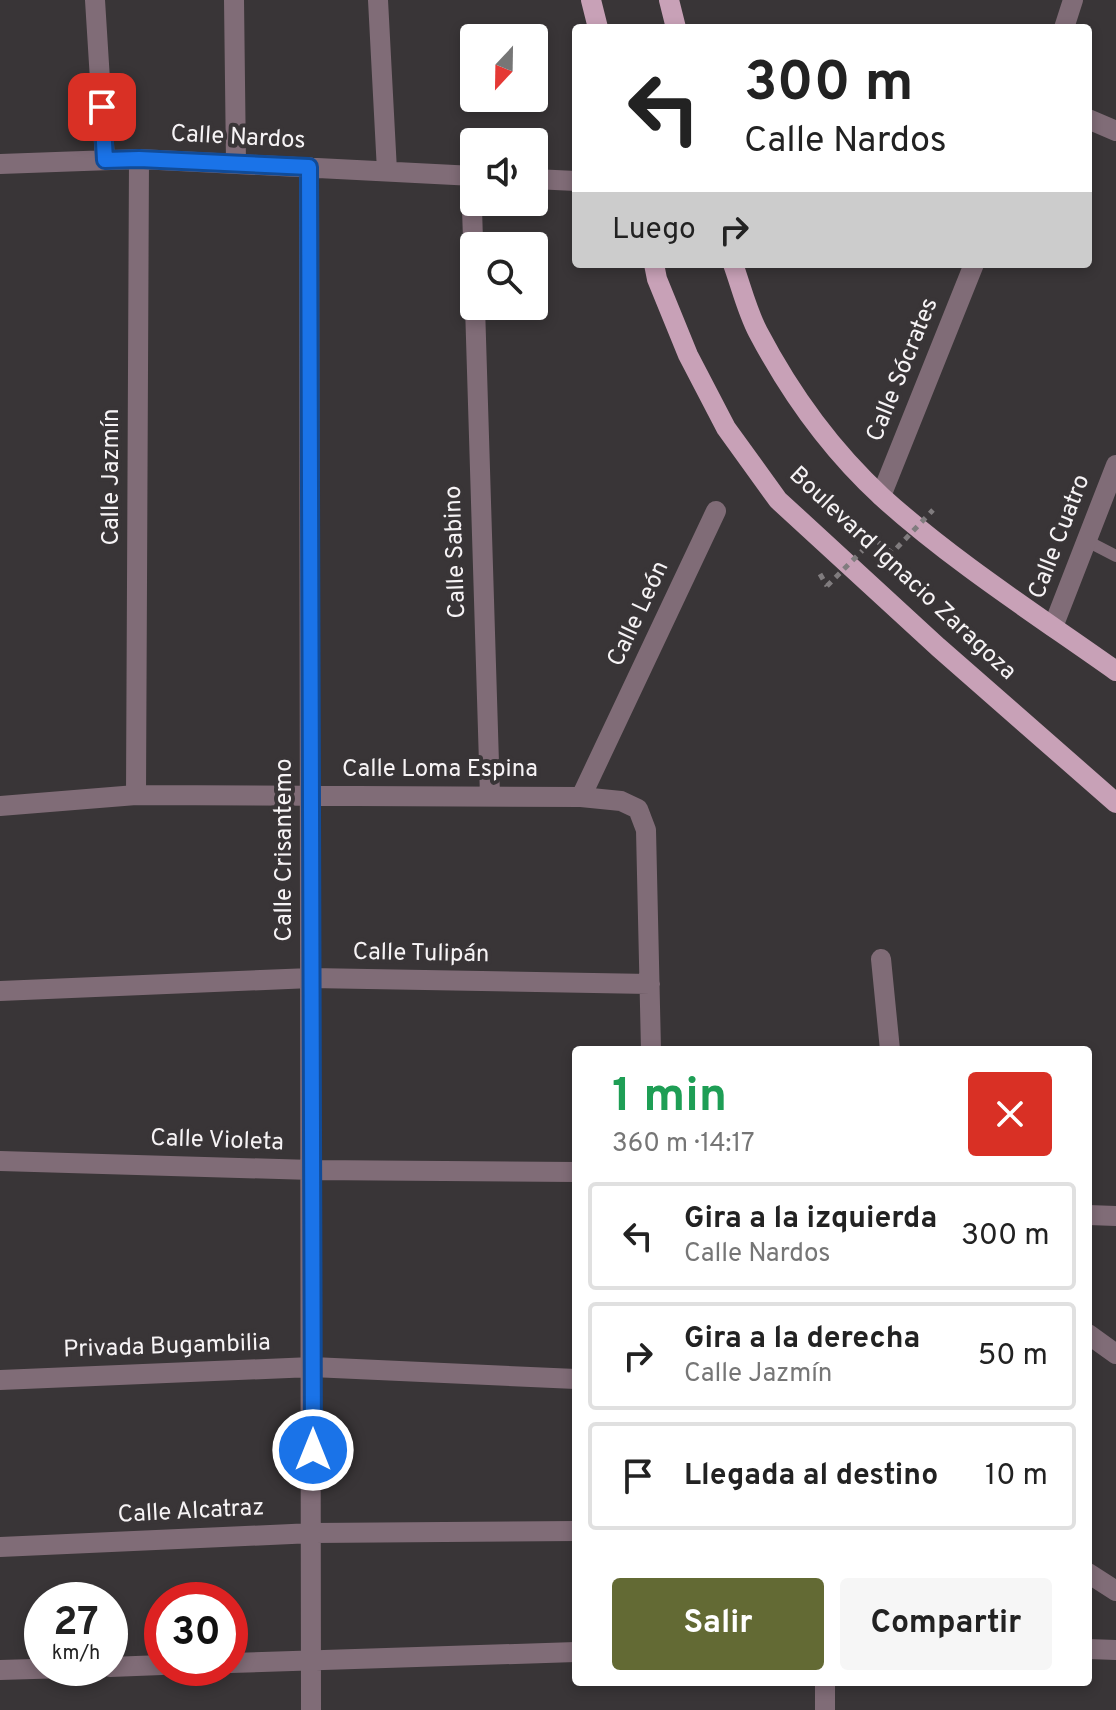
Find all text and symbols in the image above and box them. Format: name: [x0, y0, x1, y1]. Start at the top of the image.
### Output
north arrow: [460, 24, 548, 112]
map controls: [460, 24, 548, 320]
text: 300 m: [744, 50, 914, 120]
icon: left: [612, 56, 716, 160]
pin: [68, 73, 136, 141]
icon: arrive: [80, 85, 124, 129]
street label: Calle Nardos: [170, 119, 306, 157]
text: Calle Nardos: [744, 119, 947, 165]
button: sound: [460, 128, 548, 216]
icon: right: [712, 208, 756, 252]
text: Luego: [612, 212, 696, 249]
button: search: [460, 232, 548, 320]
street label: Calle Sócrates: [861, 294, 945, 446]
street label: Calle Jazmín: [97, 408, 127, 546]
street label: Boulevard Ignacio Zaragoza: [782, 461, 1022, 687]
street label: Calle Cuatro: [1023, 470, 1097, 604]
street label: Calle Sabino: [439, 485, 473, 619]
street label: Calle León: [602, 556, 676, 672]
street label: Calle Loma Espina: [342, 755, 538, 785]
street label: Calle Crisantemo: [270, 758, 300, 942]
street label: Calle Tulipán: [352, 938, 490, 970]
text: 1 min: [612, 1068, 727, 1128]
button: close: [968, 1072, 1052, 1156]
street label: Calle Violeta: [150, 1124, 284, 1158]
text: 360 m · 14:17: [612, 1128, 755, 1161]
text: Gira a la izquierda: [684, 1201, 937, 1238]
icon: left: [616, 1214, 660, 1258]
text: 300 m: [961, 1218, 1050, 1255]
text: Calle Nardos: [684, 1238, 830, 1271]
text: Gira a la derecha: [684, 1321, 920, 1358]
street label: Privada Bugambilia: [63, 1328, 271, 1366]
icon: right: [616, 1334, 660, 1378]
text: 50 m: [978, 1338, 1048, 1375]
text: Calle Jazmín: [684, 1358, 833, 1391]
position arrow: [271, 1408, 355, 1492]
icon: arrive: [616, 1454, 660, 1498]
text: Llegada al destino: [684, 1458, 938, 1495]
text: 10 m: [985, 1458, 1048, 1495]
street label: Calle Alcatraz: [117, 1493, 265, 1531]
button: Salir: [612, 1578, 824, 1670]
button: Compartir: [840, 1578, 1052, 1670]
speed limit sign: 30: [144, 1582, 248, 1686]
text: 27: [53, 1599, 99, 1649]
text: km/h: [52, 1641, 100, 1667]

